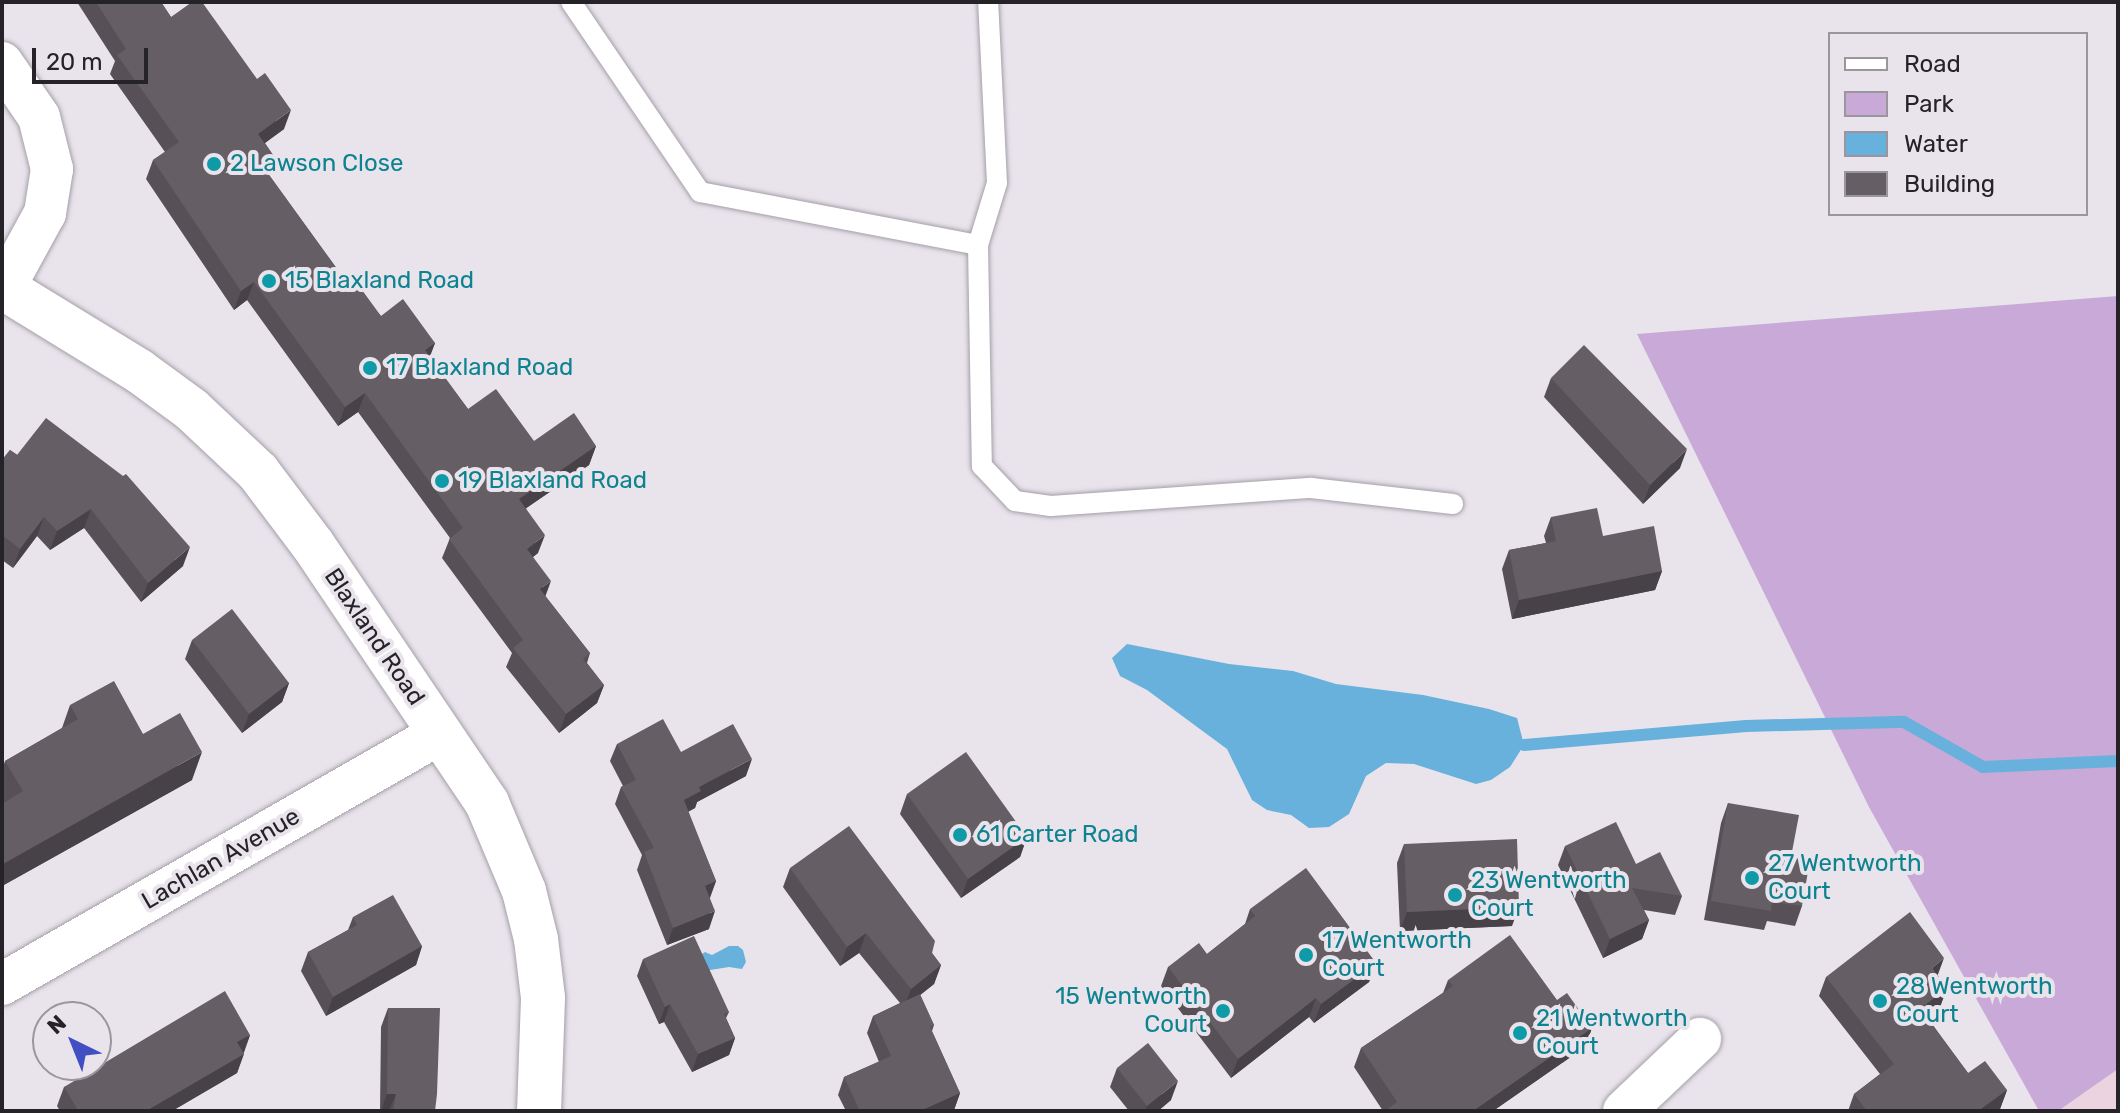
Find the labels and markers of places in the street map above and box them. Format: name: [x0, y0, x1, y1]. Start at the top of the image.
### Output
place label: 2 Lawson Close: [230, 150, 403, 178]
marker: 2 Lawson Close: [205, 155, 223, 173]
place label: 15 Blaxland Road: [285, 267, 474, 295]
marker: 15 Blaxland Road: [260, 272, 278, 290]
place label: 17 Blaxland Road: [386, 354, 573, 382]
marker: 17 Blaxland Road: [361, 359, 379, 377]
place label: 19 Blaxland Road: [458, 467, 647, 495]
marker: 19 Blaxland Road: [433, 472, 451, 490]
place label: 61 Carter Road: [976, 821, 1139, 849]
marker: 61 Carter Road: [951, 826, 969, 844]
place label: 27 Wentworth Court: [1768, 850, 1922, 906]
place label: 23 Wentworth Court: [1471, 867, 1627, 923]
marker: 27 Wentworth Court: [1743, 869, 1761, 887]
marker: 23 Wentworth Court: [1446, 886, 1464, 904]
place label: 17 Wentworth Court: [1322, 927, 1472, 983]
marker: 17 Wentworth Court: [1297, 946, 1315, 964]
place label: 28 Wentworth Court: [1896, 973, 2053, 1029]
place label: 15 Wentworth Court: [1055, 983, 1207, 1039]
marker: 28 Wentworth Court: [1871, 992, 1889, 1010]
marker: 15 Wentworth Court: [1214, 1002, 1232, 1020]
place label: 21 Wentworth Court: [1536, 1005, 1688, 1061]
marker: 21 Wentworth Court: [1511, 1024, 1529, 1042]

